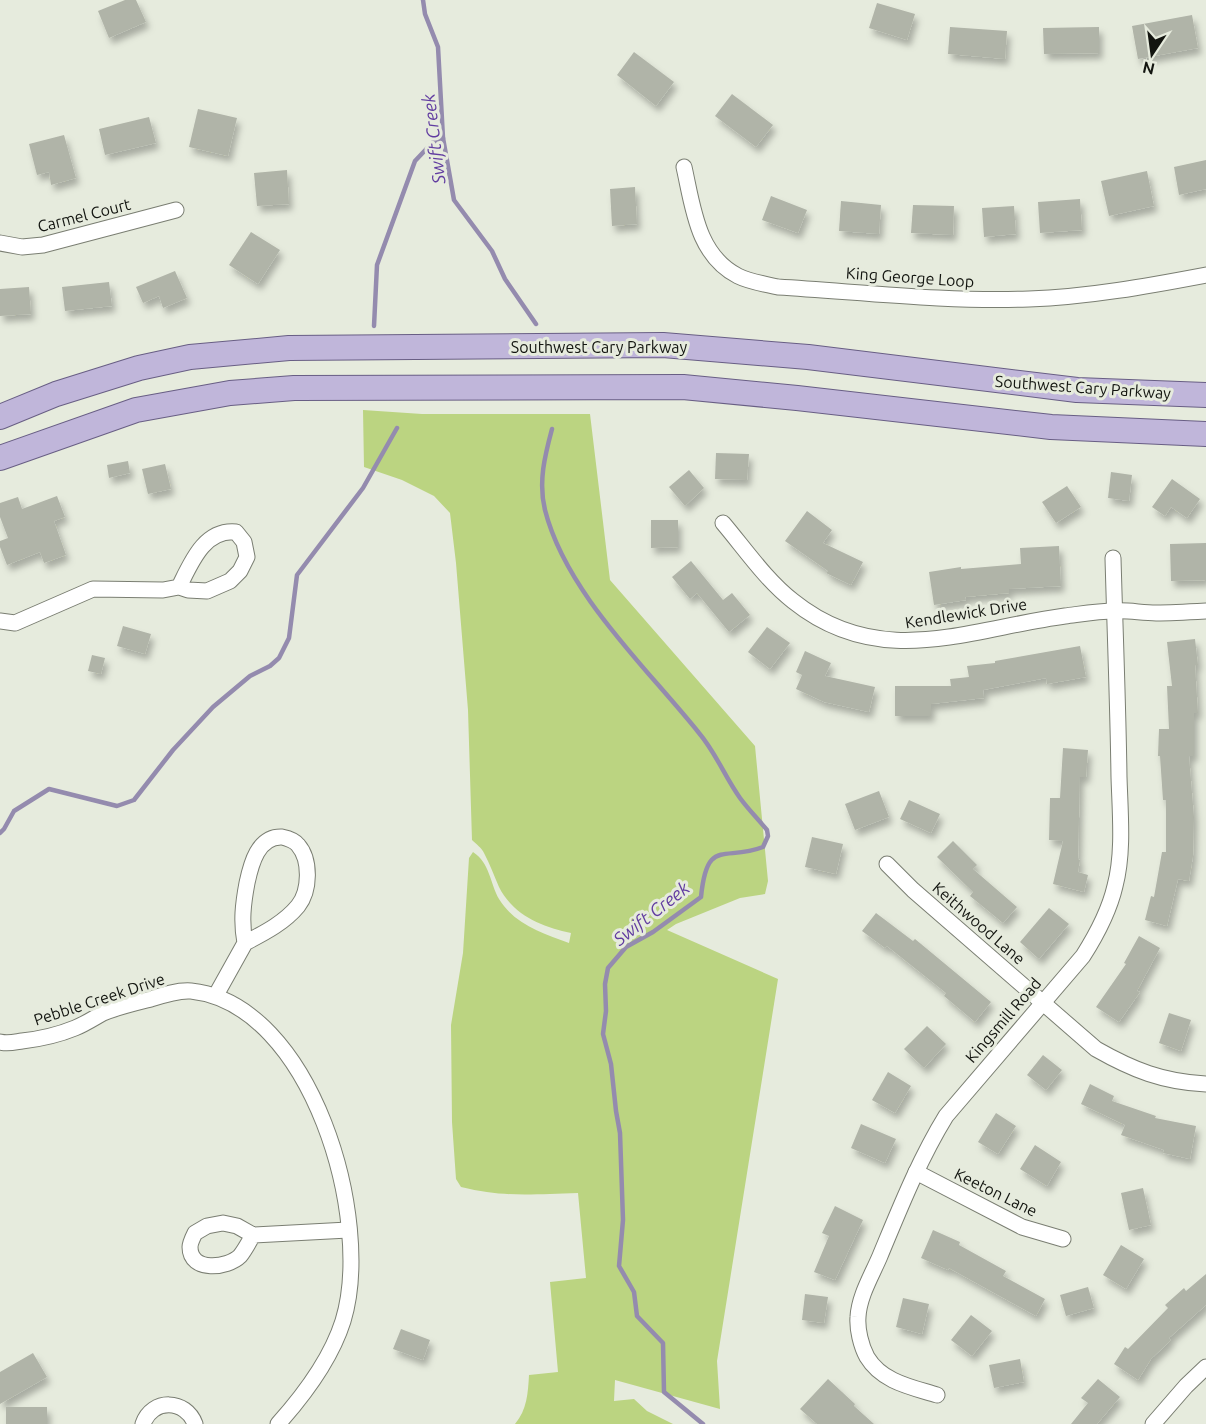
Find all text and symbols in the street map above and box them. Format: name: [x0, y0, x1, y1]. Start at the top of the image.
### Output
north arrow: [1122, 24, 1182, 84]
text: N: [1141, 59, 1156, 79]
water label: Swift Creek: [417, 92, 450, 186]
street label: Carmel Court: [36, 195, 133, 235]
street label: King George Loop: [845, 264, 975, 290]
street label: Southwest Cary Parkway: [511, 338, 687, 356]
street label: Southwest Cary Parkway: [994, 372, 1172, 402]
street label: Kendlewick Drive: [904, 594, 1028, 632]
water label: Swift Creek: [608, 877, 694, 950]
street label: Keithwood Lane: [929, 878, 1029, 968]
street label: Pebble Creek Drive: [31, 969, 167, 1029]
street label: Kingsmill Road: [961, 974, 1045, 1066]
street label: Keeton Lane: [952, 1164, 1040, 1220]

